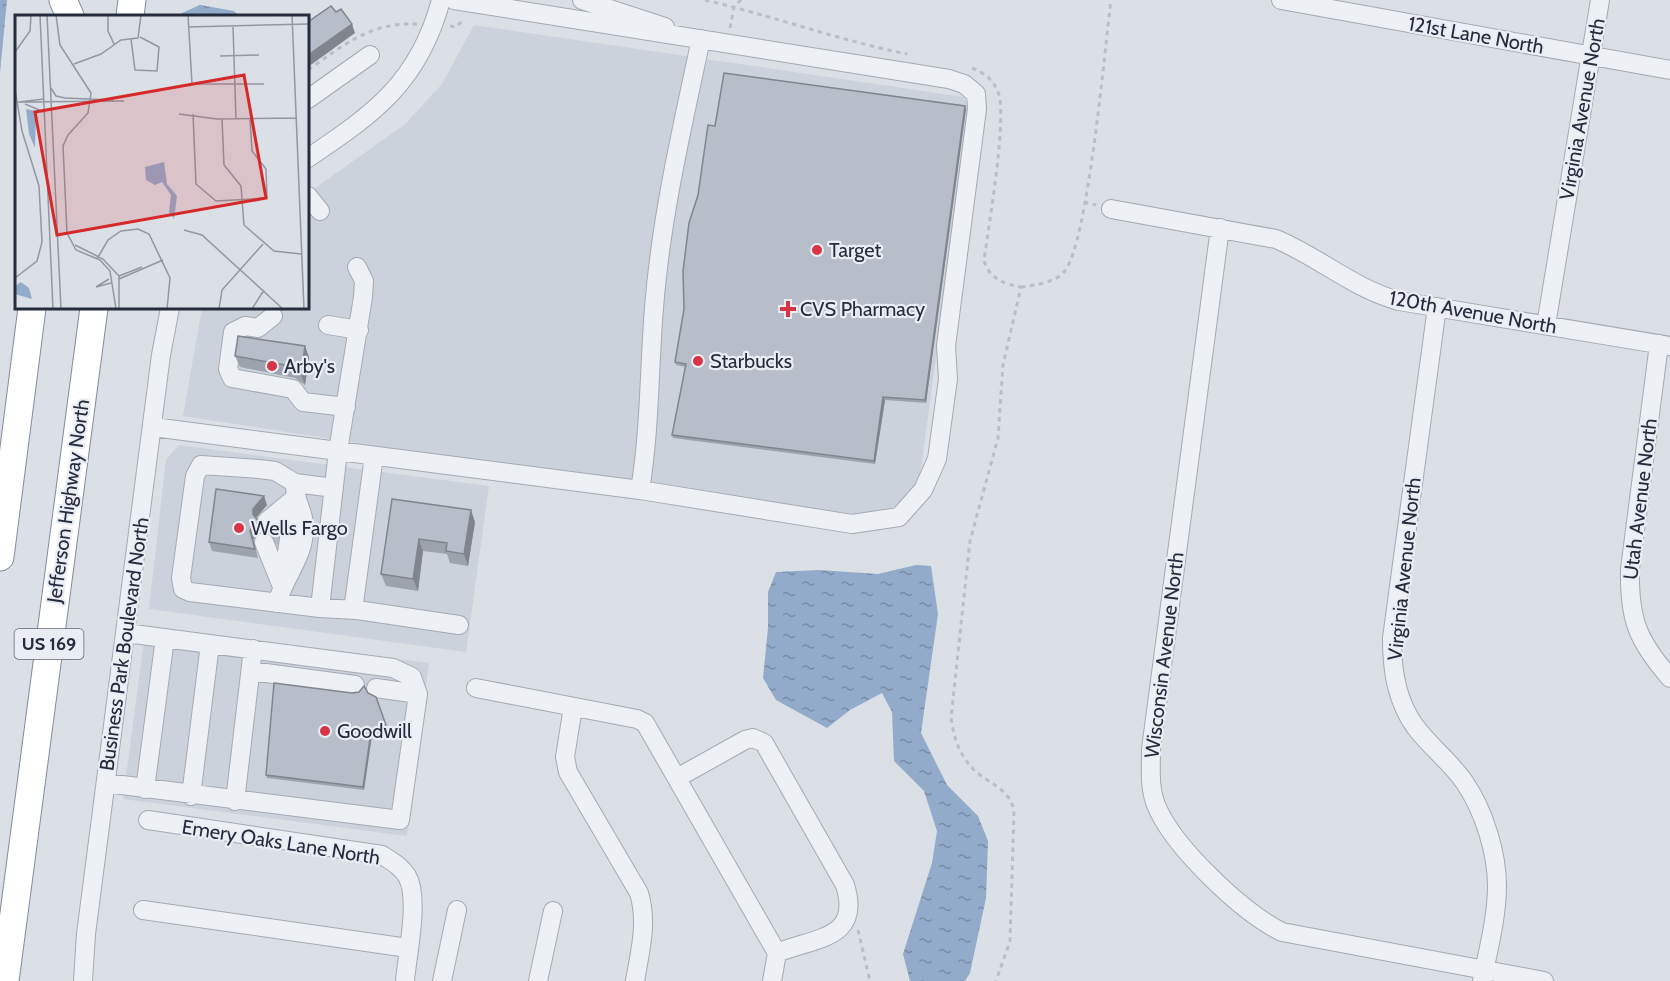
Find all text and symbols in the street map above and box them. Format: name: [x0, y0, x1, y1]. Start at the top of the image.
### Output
street label: 121st Lane North: [1406, 11, 1546, 59]
inset map: [15, 15, 309, 309]
street label: Virginia Avenue North: [1554, 16, 1610, 202]
place label: Target: [829, 238, 881, 262]
marker: Target: [810, 243, 824, 257]
street label: 120th Avenue North: [1387, 285, 1559, 339]
place label: CVS Pharmacy: [800, 297, 925, 321]
marker: CVS Pharmacy: [781, 302, 795, 316]
place label: Starbucks: [710, 349, 792, 373]
place label: Arby's: [284, 354, 335, 378]
marker: Starbucks: [691, 354, 705, 368]
marker: Arby's: [265, 359, 279, 373]
street label: Jefferson Highway North: [42, 398, 94, 605]
street label: Utah Avenue North: [1618, 417, 1662, 581]
street label: Virginia Avenue North: [1382, 476, 1426, 662]
street label: Business Park Boulevard North: [94, 516, 154, 772]
place label: Wells Fargo: [251, 516, 348, 540]
marker: Wells Fargo: [232, 521, 246, 535]
street label: Wisconsin Avenue North: [1139, 551, 1189, 759]
road number: US 169: [14, 629, 84, 659]
place label: Goodwill: [337, 719, 412, 743]
marker: Goodwill: [318, 724, 332, 738]
street label: Emery Oaks Lane North: [180, 814, 382, 870]

